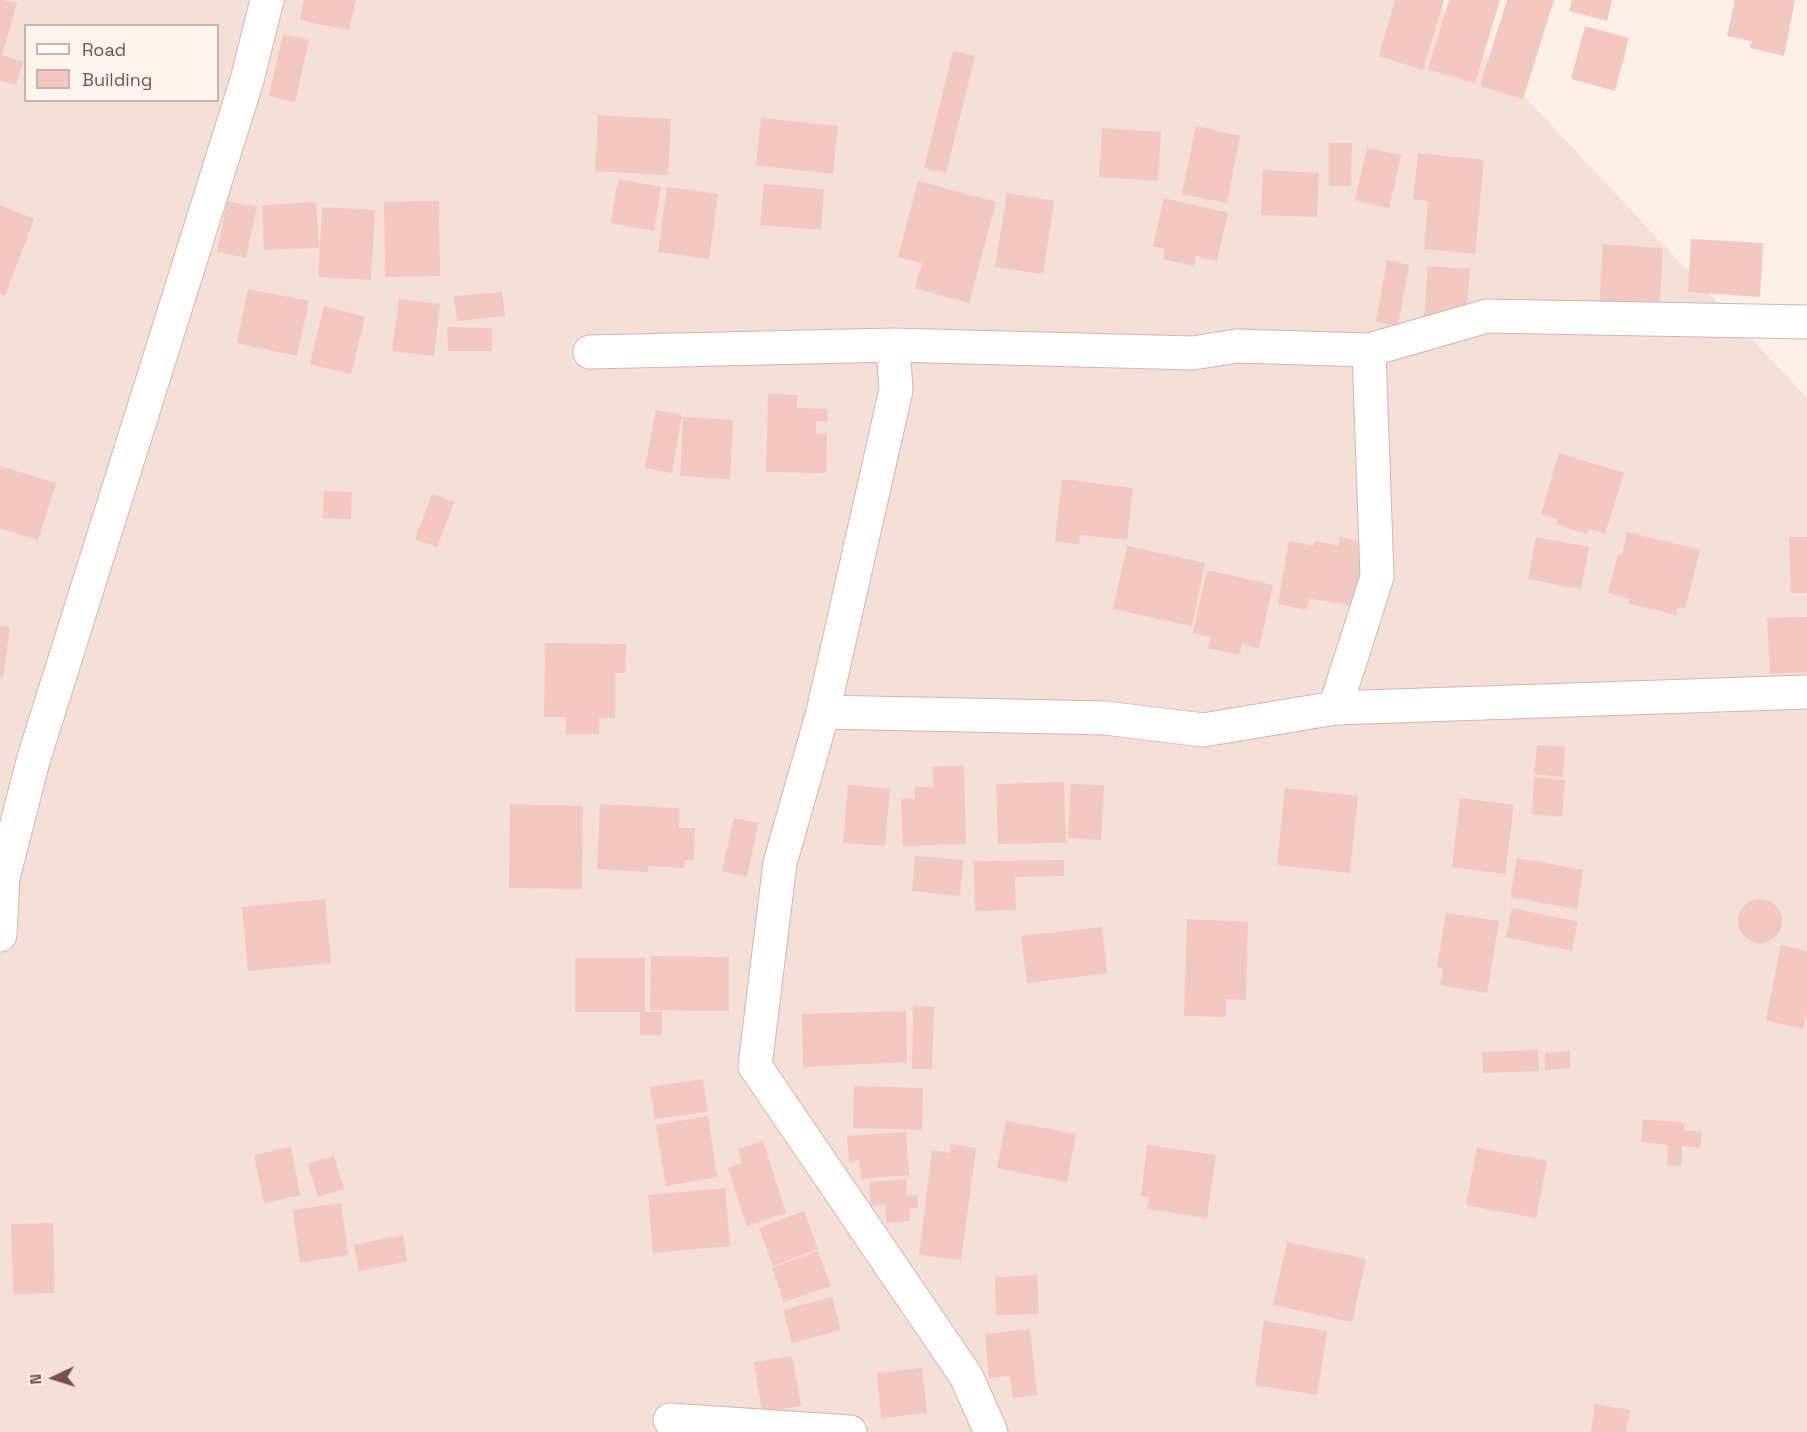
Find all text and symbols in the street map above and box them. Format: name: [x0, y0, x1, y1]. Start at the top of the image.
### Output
legend: [24, 24, 219, 102]
text: Road: [82, 38, 126, 61]
text: Building: [82, 68, 152, 91]
north arrow: [24, 1348, 84, 1408]
text: N: [25, 1373, 46, 1385]

